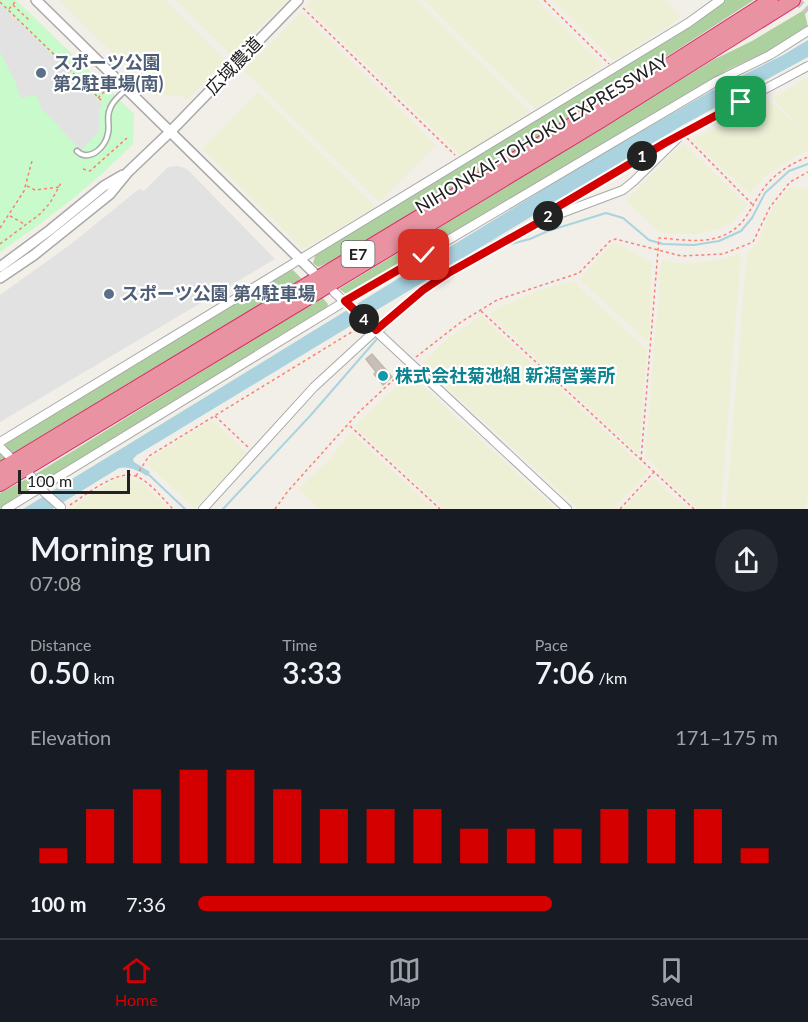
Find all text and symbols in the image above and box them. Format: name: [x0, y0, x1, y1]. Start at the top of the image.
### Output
street label: 広域農道: [200, 32, 266, 99]
street label: NIHONKAI-TOHOKU EXPRESSWAY: [411, 48, 673, 218]
place label: スポーツ公園 第2駐車場(南): [53, 51, 163, 94]
marker: スポーツ公園 第2駐車場(南): [34, 66, 48, 80]
pin: [715, 76, 766, 127]
icon: arrive: [724, 85, 757, 118]
pin: 1: [627, 141, 657, 171]
text: 1: [637, 146, 647, 165]
pin: 2: [533, 201, 563, 231]
text: 2: [543, 206, 553, 225]
pin: [398, 229, 449, 280]
icon: check: [407, 238, 440, 271]
road number: E7: [342, 241, 374, 267]
place label: スポーツ公園 第4駐車場: [121, 282, 315, 304]
marker: スポーツ公園 第4駐車場: [102, 287, 116, 301]
pin: 4: [349, 304, 379, 334]
text: 4: [359, 309, 369, 328]
place label: 株式会社菊池組 新潟営業所: [395, 364, 615, 386]
marker: 株式会社菊池組 新潟営業所: [376, 369, 390, 383]
scale bar: [18, 467, 130, 495]
text: 100 m: [27, 471, 72, 490]
text: Morning run: [30, 528, 211, 568]
button: share: [715, 529, 778, 592]
text: 07:08: [30, 571, 81, 595]
text: Distance: [30, 635, 91, 654]
text: Time: [282, 635, 317, 654]
text: Pace: [535, 635, 568, 654]
text: 0.50: [30, 654, 89, 690]
text: 3:33: [282, 654, 342, 690]
text: 7:06: [535, 654, 594, 690]
text: km: [89, 668, 115, 687]
text: /km: [594, 668, 627, 687]
text: Elevation: [30, 725, 111, 749]
text: 171–175 m: [675, 725, 778, 749]
text: 100 m: [30, 892, 86, 916]
text: 7:36: [126, 892, 166, 916]
tab: Home: [115, 954, 158, 1009]
tab: Map: [388, 954, 421, 1009]
tab: Saved: [651, 954, 693, 1009]

